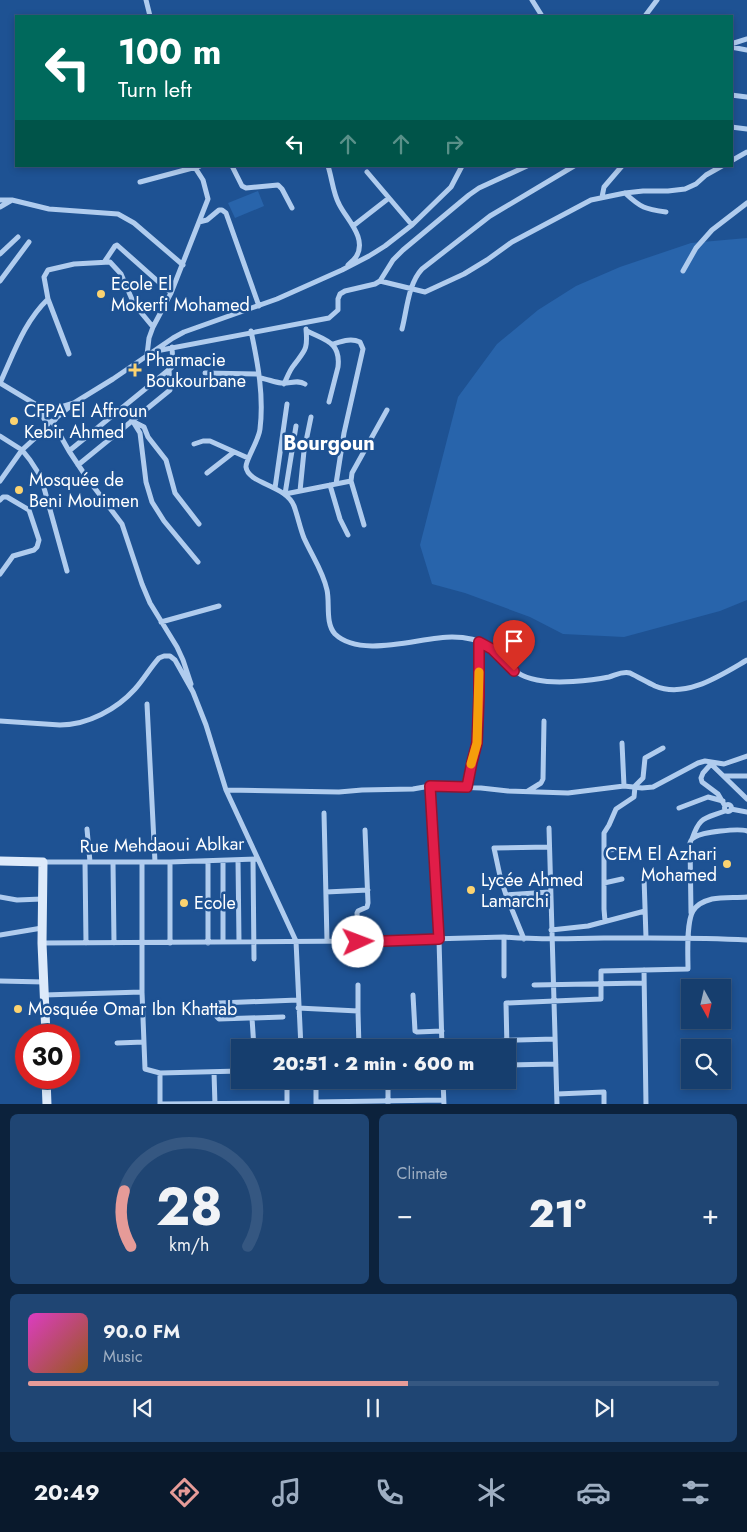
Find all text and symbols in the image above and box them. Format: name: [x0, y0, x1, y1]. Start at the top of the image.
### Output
text: 100 m: [118, 27, 221, 77]
icon: left: [35, 35, 100, 100]
text: Turn left: [118, 73, 192, 105]
icon: left: [281, 130, 309, 158]
icon: ahead: [334, 130, 362, 158]
icon: ahead: [387, 130, 415, 158]
icon: right: [440, 130, 468, 158]
place label: Ecole El Mokerfi Mohamed: [111, 271, 250, 318]
marker: Ecole El Mokerfi Mohamed: [95, 288, 107, 300]
place label: Pharmacie Boukourbane: [146, 347, 246, 394]
marker: Pharmacie Boukourbane: [128, 363, 142, 377]
place label: CFPA El Affroun Kebir Ahmed: [24, 398, 147, 445]
marker: CFPA El Affroun Kebir Ahmed: [8, 415, 20, 427]
district label: Bourgoun: [283, 429, 375, 458]
place label: Mosquée de Beni Mouimen: [29, 467, 139, 514]
marker: Mosquée de Beni Mouimen: [13, 484, 25, 496]
pin: [493, 620, 535, 671]
icon: arrive: [500, 627, 528, 655]
street label: Rue Mehdaoui Ablkar: [79, 831, 245, 859]
place label: CEM El Azhari Mohamed: [605, 841, 717, 888]
marker: CEM El Azhari Mohamed: [721, 858, 733, 870]
place label: Lycée Ahmed Lamarchi: [481, 867, 583, 914]
marker: Lycée Ahmed Lamarchi: [465, 884, 477, 896]
place label: Ecole: [194, 890, 236, 916]
marker: Ecole: [178, 897, 190, 909]
position arrow: [331, 915, 383, 967]
north arrow: [681, 979, 731, 1029]
map controls: [681, 979, 731, 1089]
place label: Mosquée Omar Ibn Khattab: [28, 996, 237, 1022]
marker: Mosquée Omar Ibn Khattab: [12, 1003, 24, 1015]
speed limit sign: 30: [15, 1024, 80, 1089]
button: search: [681, 1039, 731, 1089]
text: 20:51 · 2 min · 600 m: [273, 1050, 474, 1077]
text: Climate: [397, 1162, 448, 1185]
text: 28: [156, 1169, 223, 1245]
text: 21°: [529, 1186, 586, 1241]
text: −: [397, 1194, 413, 1235]
text: +: [702, 1194, 719, 1235]
text: km/h: [169, 1232, 209, 1258]
text: 90.0 FM: [103, 1318, 180, 1345]
text: Music: [103, 1345, 143, 1368]
icon: previous: [129, 1394, 157, 1422]
icon: pause: [359, 1394, 387, 1422]
icon: next: [590, 1394, 618, 1422]
icon: directions: [167, 1475, 202, 1510]
icon: music: [269, 1475, 304, 1510]
icon: phone: [372, 1475, 407, 1510]
icon: climate: [474, 1475, 509, 1510]
icon: car: [576, 1475, 611, 1510]
icon: filters: [678, 1475, 713, 1510]
text: 20:49: [34, 1476, 100, 1508]

